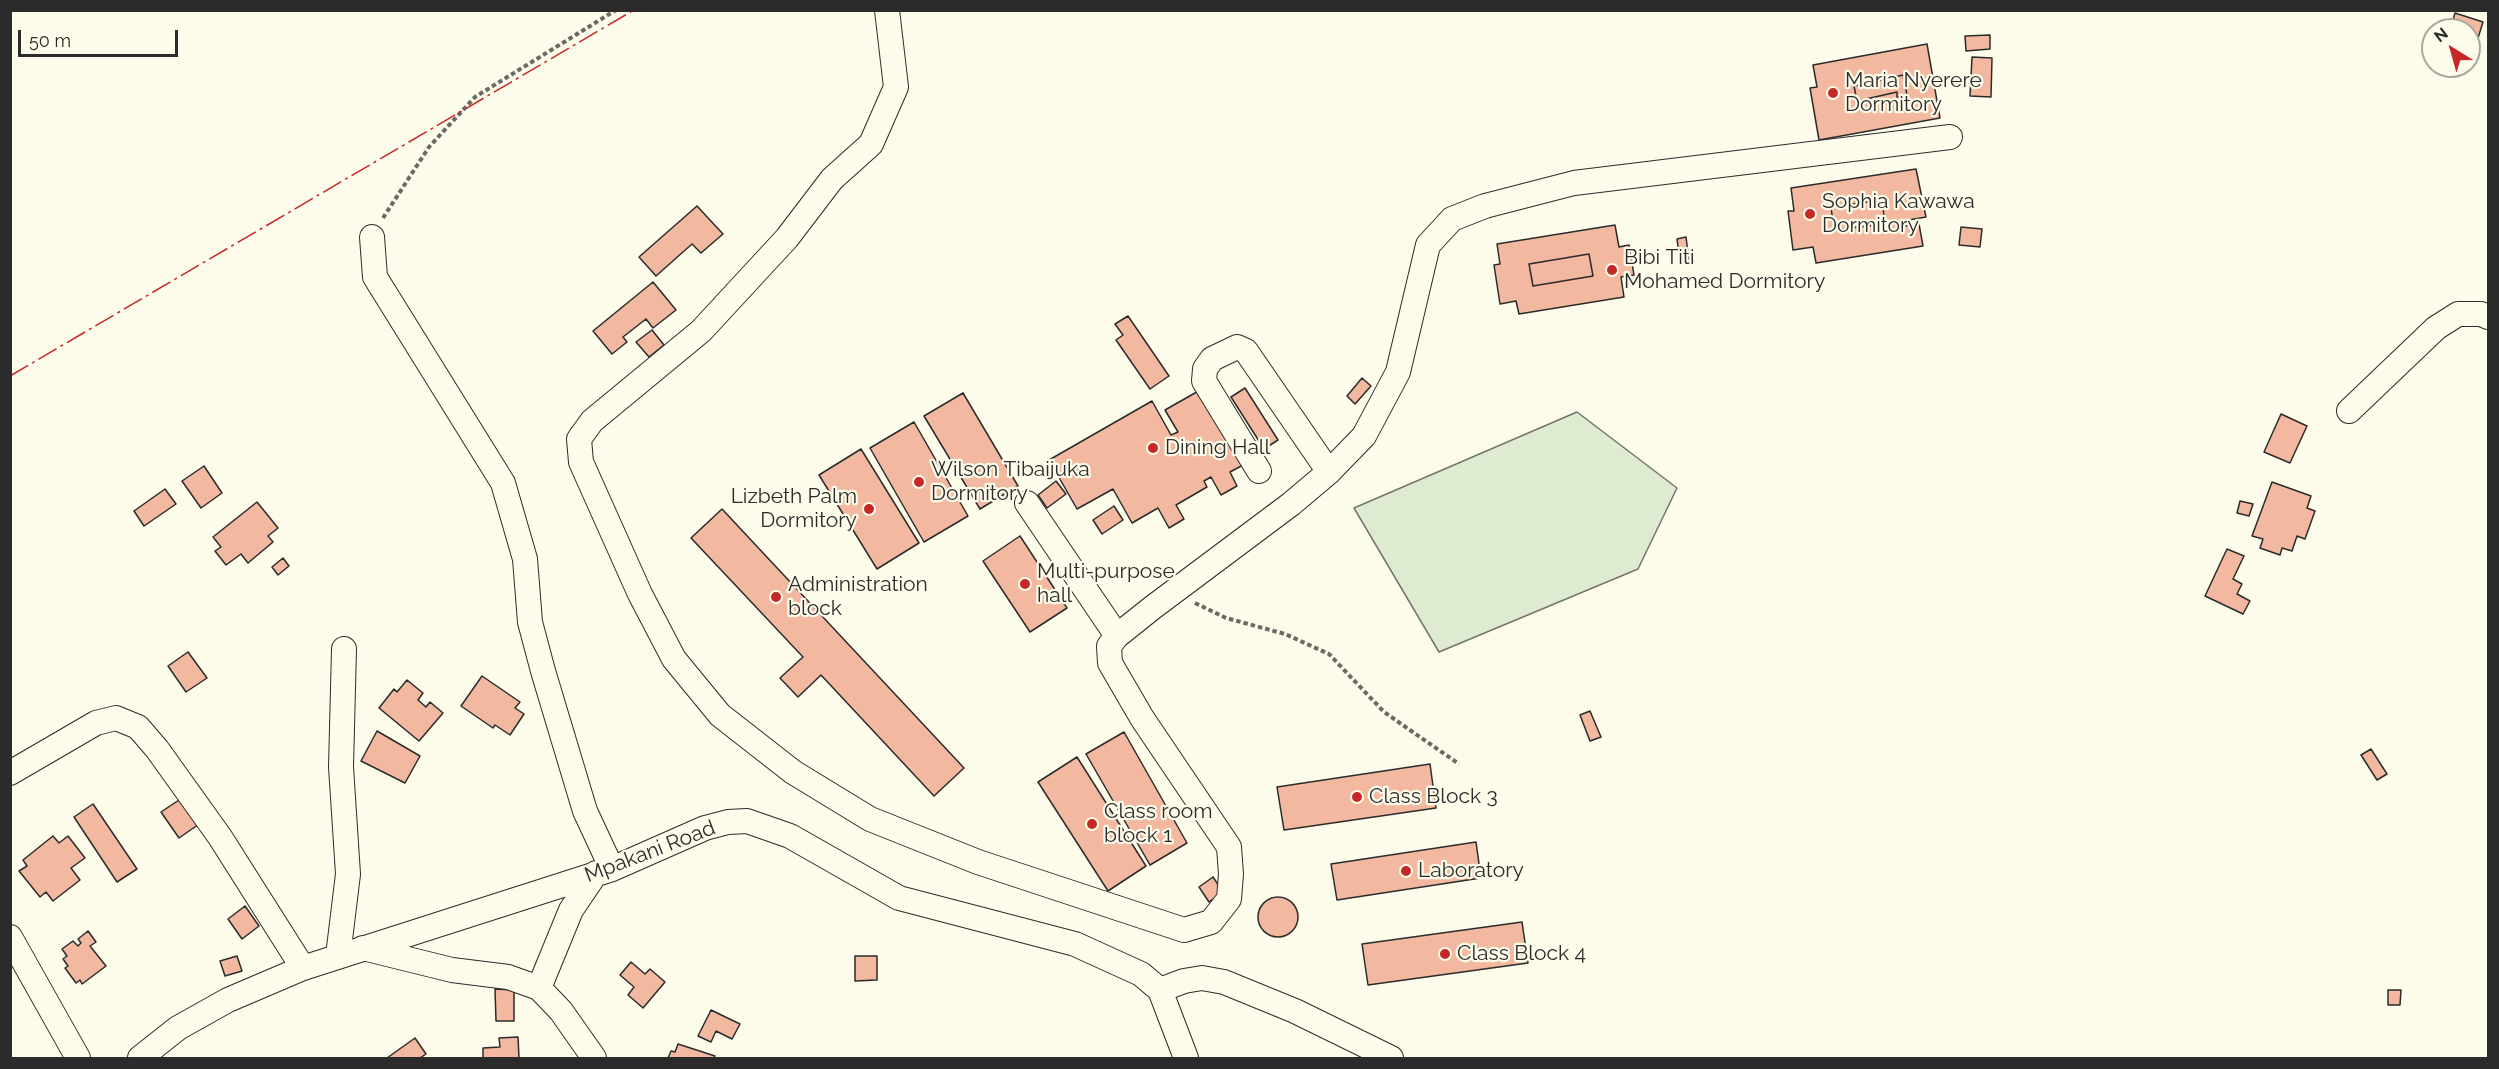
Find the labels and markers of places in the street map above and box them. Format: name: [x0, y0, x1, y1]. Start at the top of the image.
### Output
place label: Maria Nyerere Dormitory: [1845, 68, 1982, 118]
marker: Maria Nyerere Dormitory: [1826, 86, 1840, 100]
place label: Sophia Kawawa Dormitory: [1822, 189, 1975, 239]
marker: Sophia Kawawa Dormitory: [1803, 207, 1817, 221]
place label: Bibi Titi Mohamed Dormitory: [1624, 245, 1825, 295]
marker: Bibi Titi Mohamed Dormitory: [1605, 263, 1619, 277]
place label: Dining Hall: [1165, 435, 1270, 461]
marker: Dining Hall: [1146, 441, 1160, 455]
place label: Wilson Tibaijuka Dormitory: [931, 457, 1090, 507]
marker: Wilson Tibaijuka Dormitory: [912, 475, 926, 489]
place label: Lizbeth Palm Dormitory: [731, 484, 857, 534]
marker: Lizbeth Palm Dormitory: [862, 502, 876, 516]
place label: Multi-purpose hall: [1037, 559, 1175, 609]
place label: Administration block: [788, 572, 928, 622]
marker: Multi-purpose hall: [1018, 577, 1032, 591]
marker: Administration block: [769, 590, 783, 604]
place label: Class Block 3: [1369, 784, 1498, 810]
marker: Class Block 3: [1350, 790, 1364, 804]
place label: Class room block 1: [1104, 799, 1213, 849]
marker: Class room block 1: [1085, 817, 1099, 831]
place label: Laboratory: [1418, 858, 1524, 884]
marker: Laboratory: [1399, 864, 1413, 878]
place label: Class Block 4: [1457, 941, 1586, 967]
marker: Class Block 4: [1438, 947, 1452, 961]

